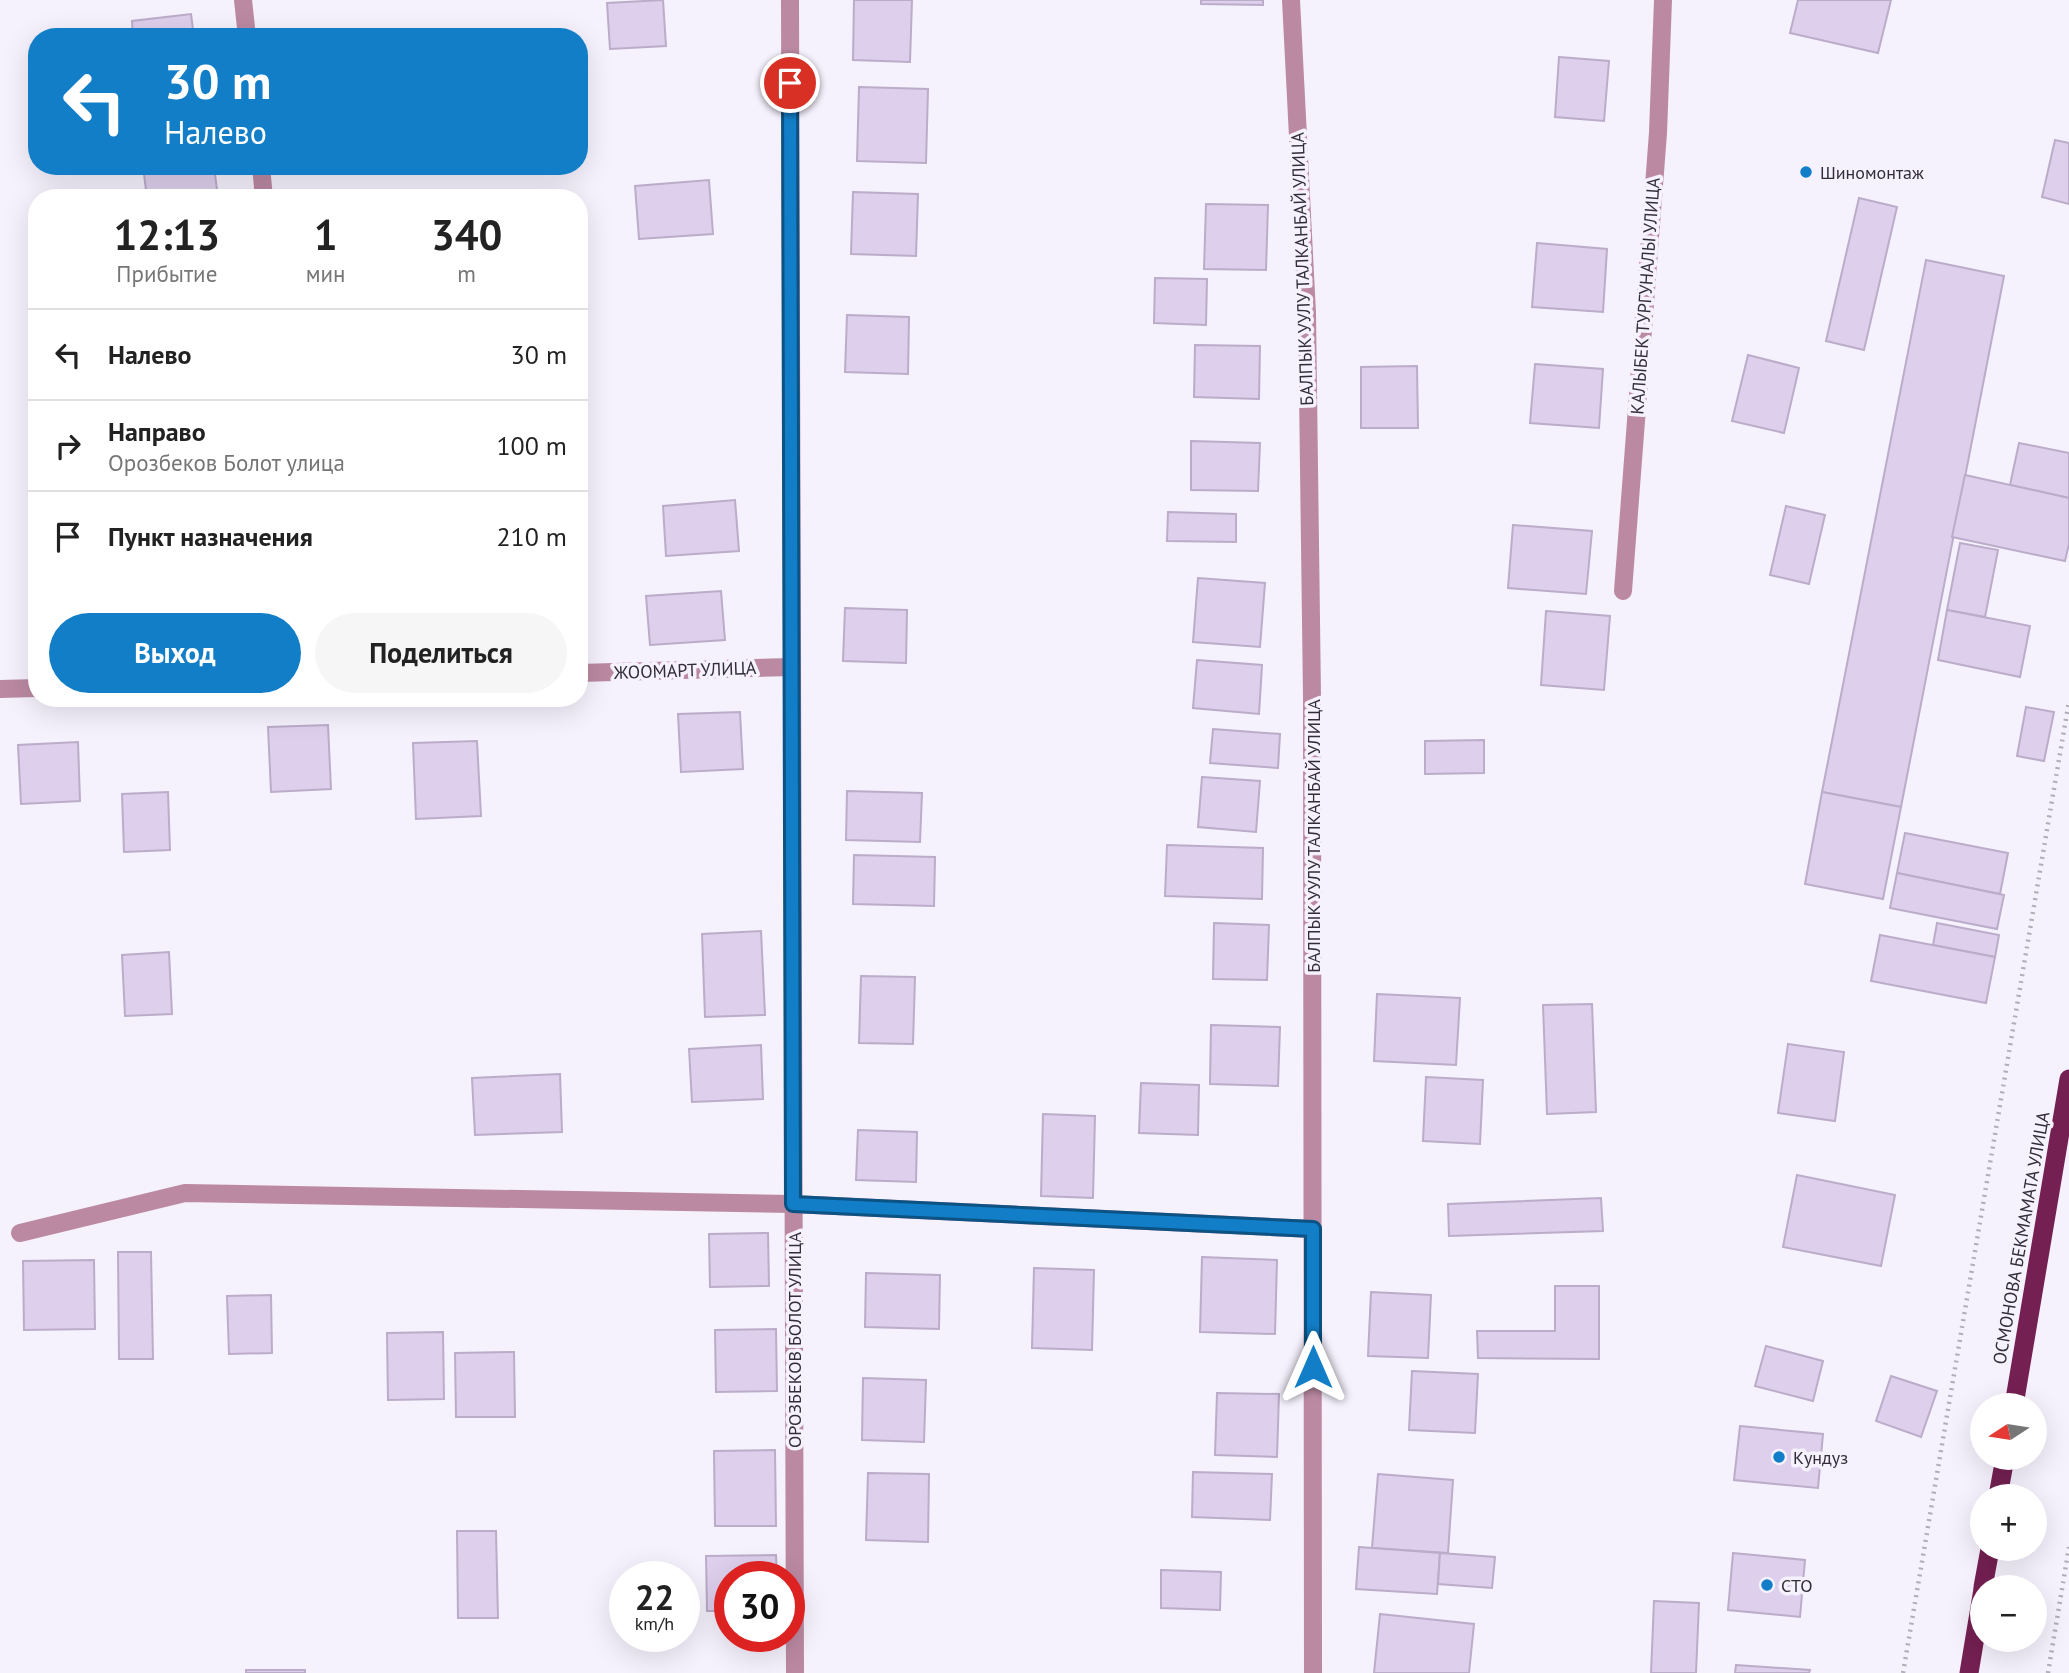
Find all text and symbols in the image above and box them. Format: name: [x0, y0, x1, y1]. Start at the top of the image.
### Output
text: 30 m: [164, 49, 271, 113]
pin: [760, 53, 820, 113]
icon: left: [49, 56, 140, 147]
icon: arrive: [771, 64, 809, 102]
text: Налево: [164, 111, 267, 153]
street label: БАЛПЫК УУЛУ ТАЛКАНБАЙ УЛИЦА: [1286, 131, 1318, 406]
place label: Шиномонтаж: [1820, 161, 1924, 184]
marker: Шиномонтаж: [1798, 164, 1814, 180]
street label: КАЛЫБЕК ТУРГУНАЛЫ УЛИЦА: [1625, 176, 1665, 415]
text: 12:13: [114, 207, 220, 262]
text: 1: [314, 207, 337, 262]
text: 340: [431, 207, 502, 262]
text: Прибытие: [116, 259, 217, 288]
text: мин: [306, 259, 345, 288]
text: m: [457, 259, 476, 288]
icon: left: [49, 336, 87, 374]
text: Налево: [108, 338, 192, 371]
text: 30 m: [511, 338, 567, 371]
text: Направо: [108, 415, 206, 448]
icon: right: [49, 427, 87, 465]
text: 100 m: [496, 429, 567, 462]
text: Орозбеков Болот улица: [108, 448, 345, 477]
icon: arrive: [49, 518, 87, 556]
text: Пункт назначения: [108, 520, 313, 553]
text: 210 m: [496, 520, 567, 553]
button: Выход: [49, 613, 301, 693]
button: Поделиться: [315, 613, 567, 693]
street label: ЖООМАРТ УЛИЦА: [612, 656, 757, 684]
street label: БАЛПЫК УУЛУ ТАЛКАНБАЙ УЛИЦА: [1302, 699, 1325, 973]
street label: ОСМОНОВА БЕКМАМАТА УЛИЦА: [1987, 1109, 2055, 1366]
street label: ОРОЗБЕКОВ БОЛОТ УЛИЦА: [783, 1232, 806, 1448]
position arrow: [1276, 1330, 1350, 1404]
north arrow: [1970, 1393, 2048, 1470]
map controls: [1970, 1393, 2047, 1652]
place label: Кундуз: [1793, 1446, 1848, 1469]
marker: Кундуз: [1771, 1449, 1787, 1465]
button: +: [1970, 1484, 2047, 1561]
speed limit sign: 30: [714, 1561, 805, 1652]
text: 22: [635, 1574, 674, 1620]
place label: СТО: [1781, 1574, 1813, 1597]
button: −: [1970, 1575, 2047, 1652]
marker: СТО: [1759, 1577, 1775, 1593]
text: km/h: [635, 1612, 674, 1635]

